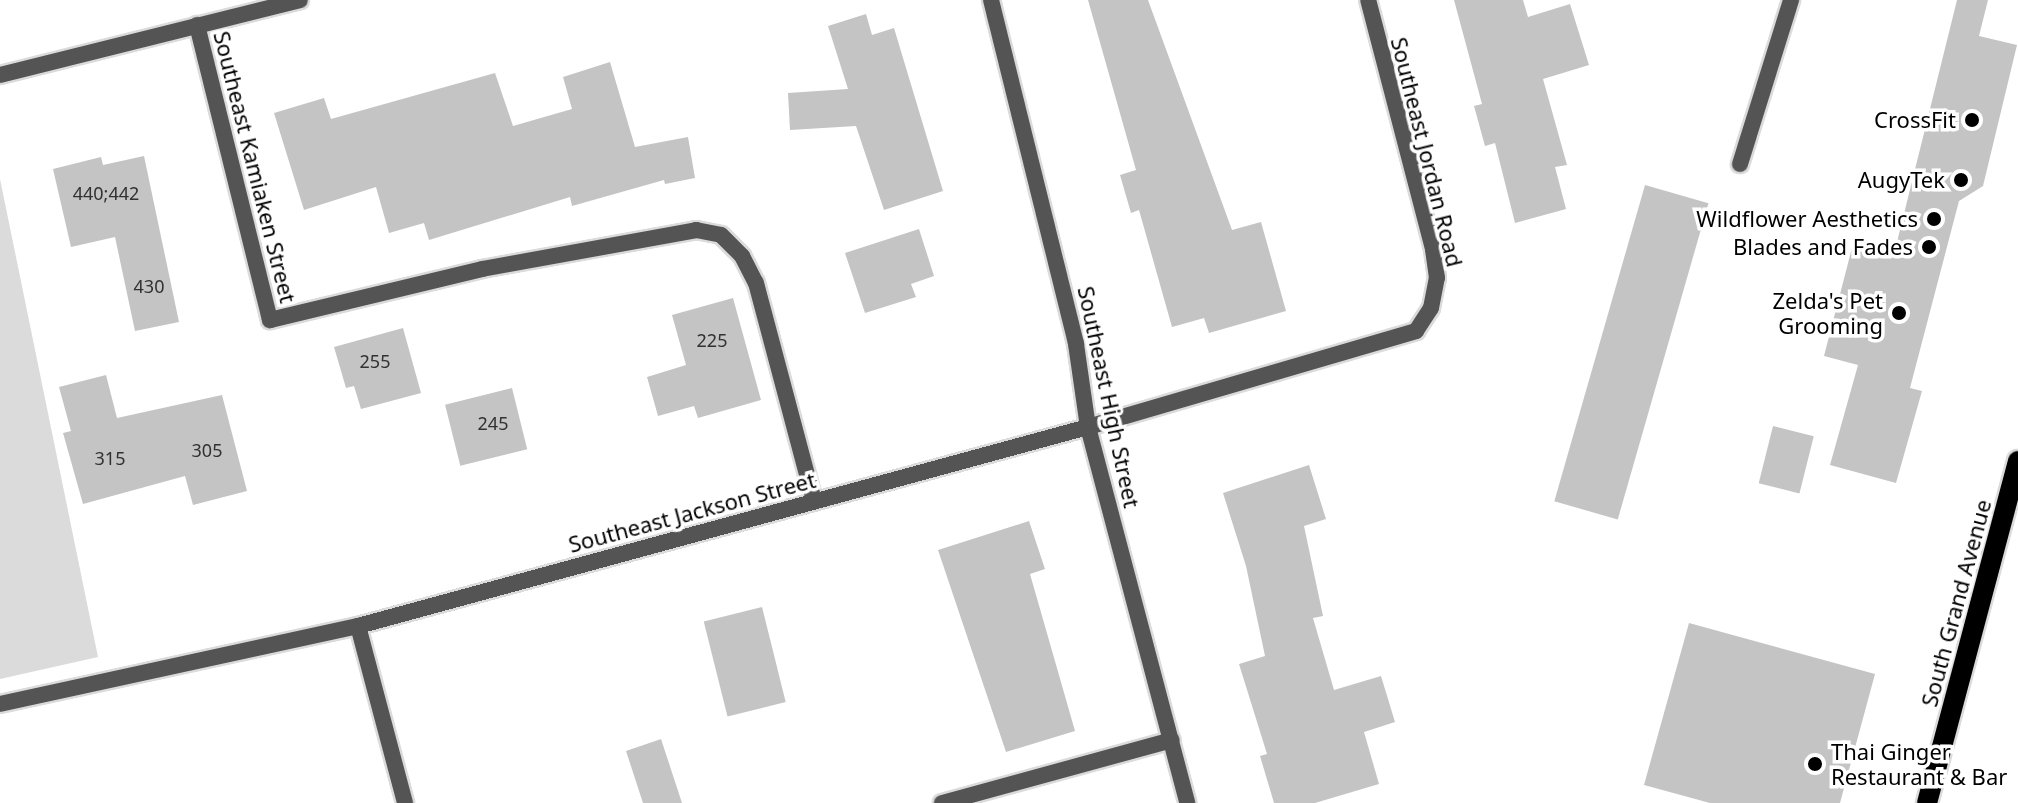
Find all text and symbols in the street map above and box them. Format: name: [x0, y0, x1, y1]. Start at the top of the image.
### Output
street label: Southeast Kamiaken Street: [208, 28, 302, 306]
street label: Southeast Jordan Road: [1386, 35, 1468, 269]
place label: CrossFit: [1874, 107, 1956, 133]
marker: CrossFit: [1963, 111, 1981, 129]
place label: AugyTek: [1858, 167, 1945, 193]
marker: AugyTek: [1952, 171, 1970, 189]
house number: 440;442: [73, 182, 139, 204]
place label: Wildflower Aesthetics: [1696, 206, 1918, 232]
marker: Wildflower Aesthetics: [1925, 210, 1943, 228]
place label: Blades and Fades: [1733, 234, 1913, 260]
marker: Blades and Fades: [1920, 238, 1938, 256]
house number: 430: [134, 275, 164, 297]
street label: Southeast High Street: [1073, 284, 1145, 510]
place label: Zelda's Pet Grooming: [1772, 287, 1883, 338]
marker: Zelda's Pet Grooming: [1890, 304, 1908, 322]
house number: 225: [697, 329, 727, 351]
house number: 255: [360, 350, 390, 372]
house number: 245: [478, 412, 508, 434]
house number: 305: [192, 439, 222, 461]
house number: 315: [95, 447, 125, 469]
street label: Southeast Jackson Street: [566, 466, 818, 558]
street label: South Grand Avenue: [1916, 497, 1996, 709]
place label: Thai Ginger Restaurant & Bar: [1831, 738, 2007, 790]
marker: Thai Ginger Restaurant & Bar: [1806, 755, 1824, 773]

